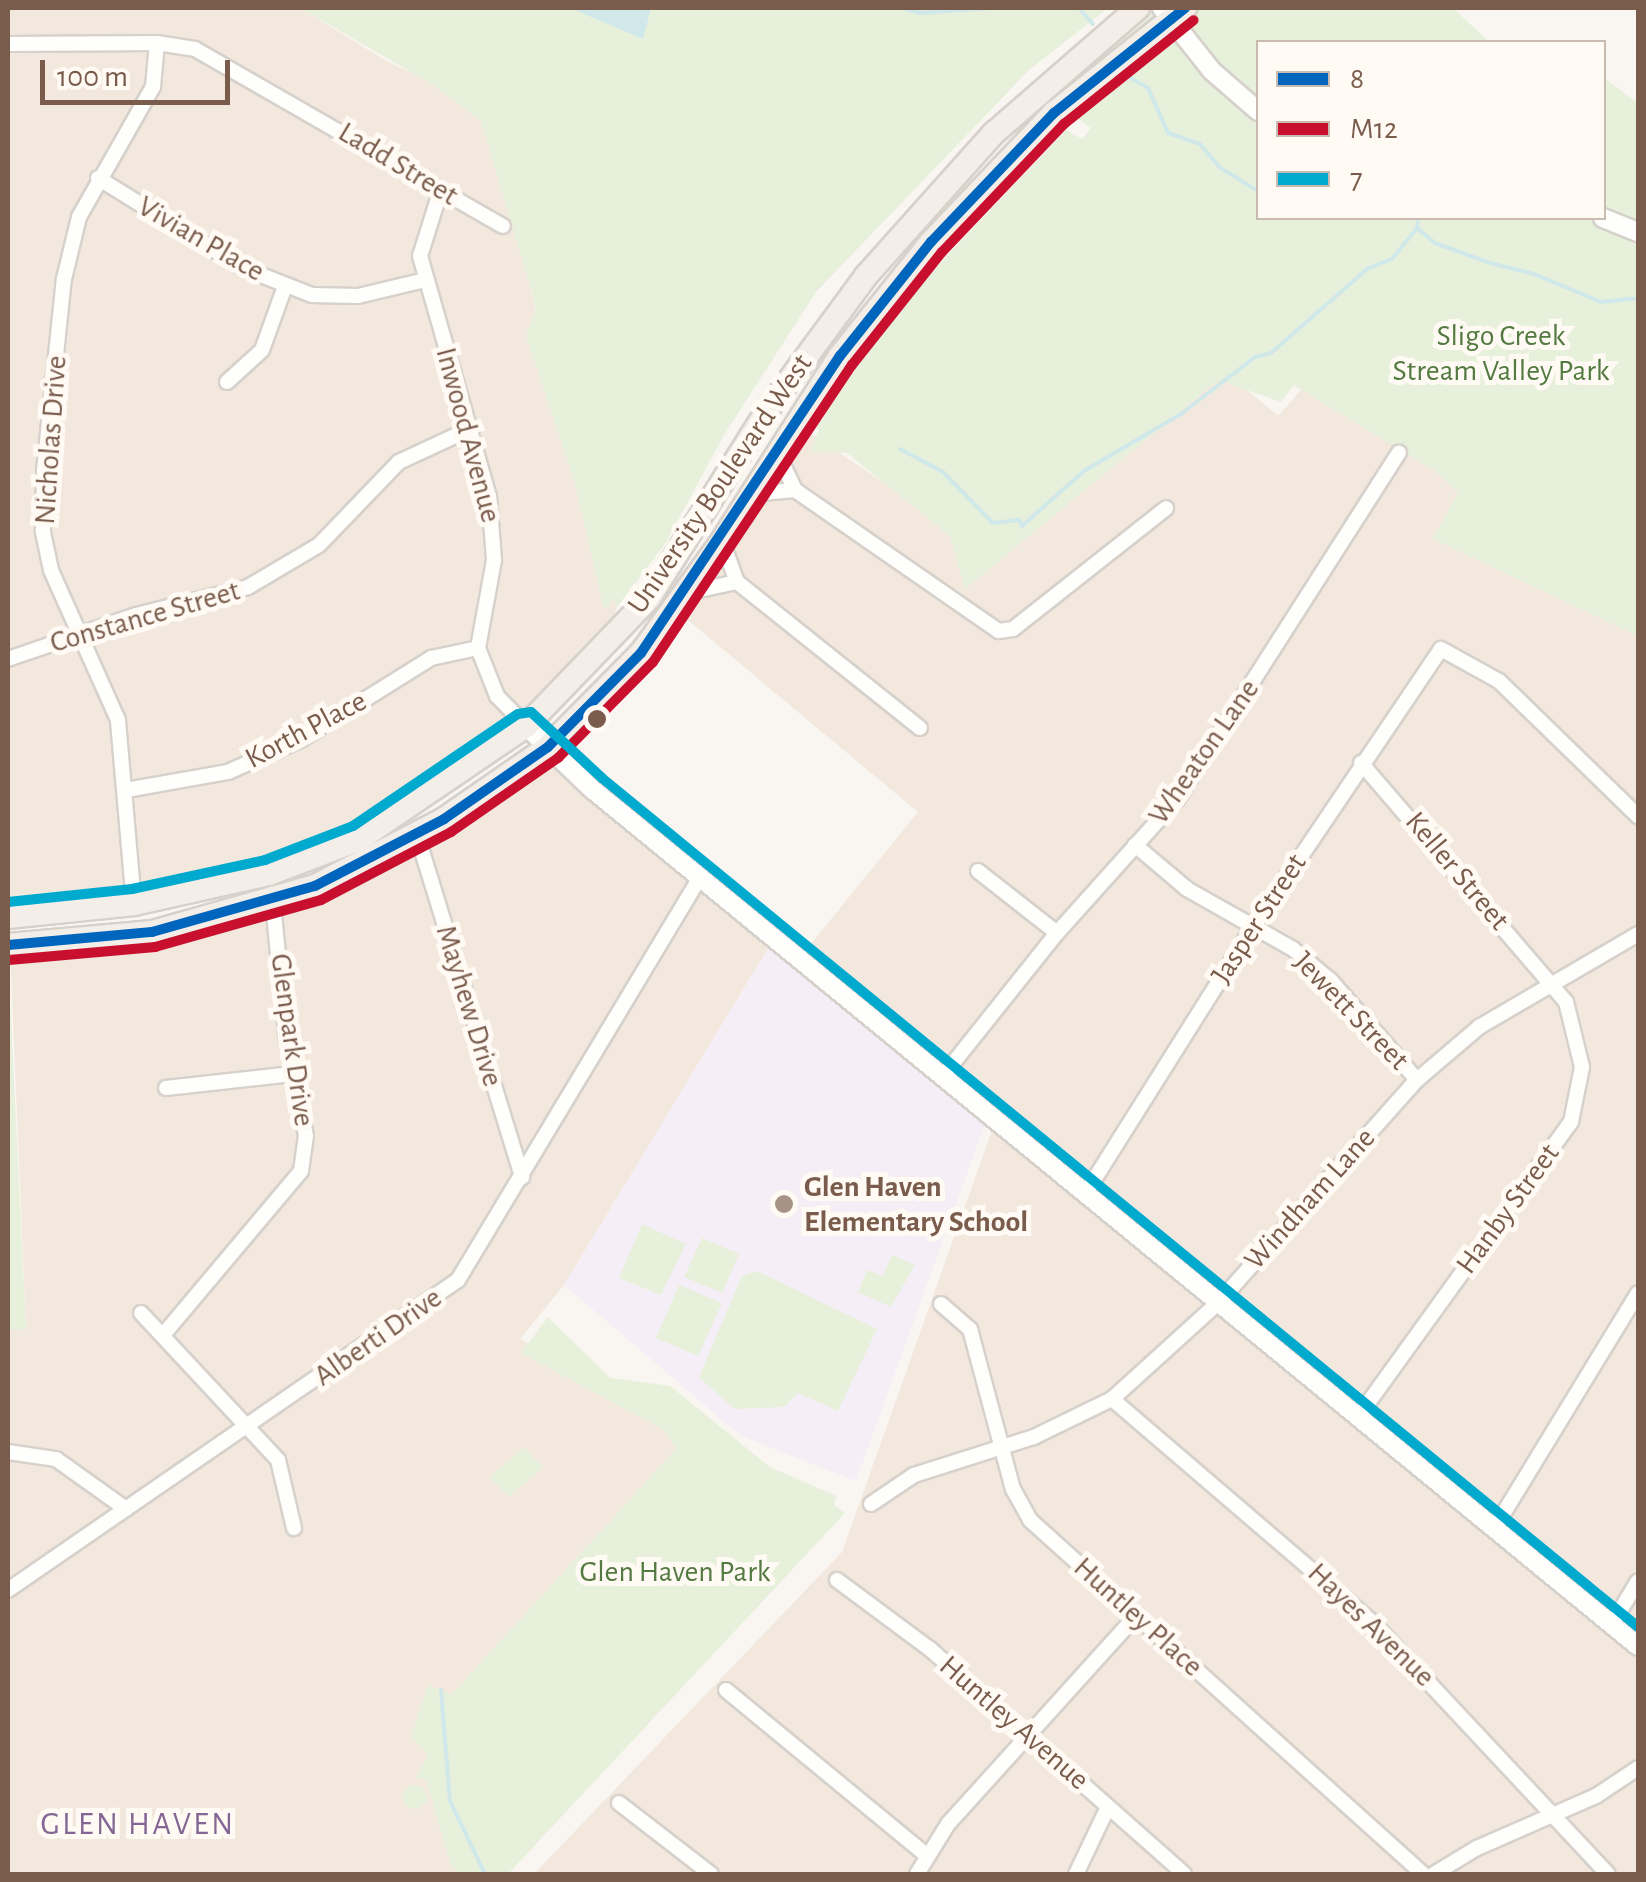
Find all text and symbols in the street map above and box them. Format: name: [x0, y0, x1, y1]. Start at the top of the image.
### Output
scale bar: [45, 40, 235, 102]
legend: [1256, 40, 1606, 220]
text: 100 m: [57, 62, 128, 92]
text: 8: [1350, 64, 1364, 94]
street label: Ladd Street: [332, 114, 464, 214]
text: M12: [1350, 114, 1398, 144]
text: 7: [1350, 164, 1363, 194]
street label: Vivian Place: [131, 188, 271, 290]
park label: Sligo Creek Stream Valley Park: [1392, 318, 1610, 388]
street label: Inwood Avenue: [427, 343, 509, 527]
street label: University Boulevard West: [620, 347, 820, 621]
street label: Nicholas Drive: [27, 354, 75, 526]
street label: Constance Street: [46, 573, 244, 661]
street label: Wheaton Lane: [1141, 672, 1267, 832]
street label: Korth Place: [239, 683, 373, 777]
unlabelled marker: [587, 709, 607, 729]
street label: Keller Street: [1397, 804, 1517, 938]
street label: Jasper Street: [1204, 847, 1314, 991]
street label: Mayhew Drive: [427, 921, 511, 1091]
street label: Jewett Street: [1286, 944, 1416, 1078]
street label: Glenpark Drive: [262, 951, 322, 1129]
street label: Windham Lane: [1237, 1121, 1383, 1277]
street label: Hanby Street: [1449, 1137, 1567, 1281]
place label: Glen Haven Elementary School: [804, 1169, 1028, 1240]
marker: Glen Haven Elementary School: [773, 1193, 795, 1215]
street label: Alberti Drive: [307, 1280, 449, 1394]
street label: Huntley Place: [1066, 1550, 1210, 1684]
park label: Glen Haven Park: [579, 1554, 771, 1590]
street label: Hayes Avenue: [1300, 1555, 1442, 1695]
street label: Huntley Avenue: [932, 1648, 1096, 1798]
district label: GLEN HAVEN: [40, 1805, 236, 1843]

